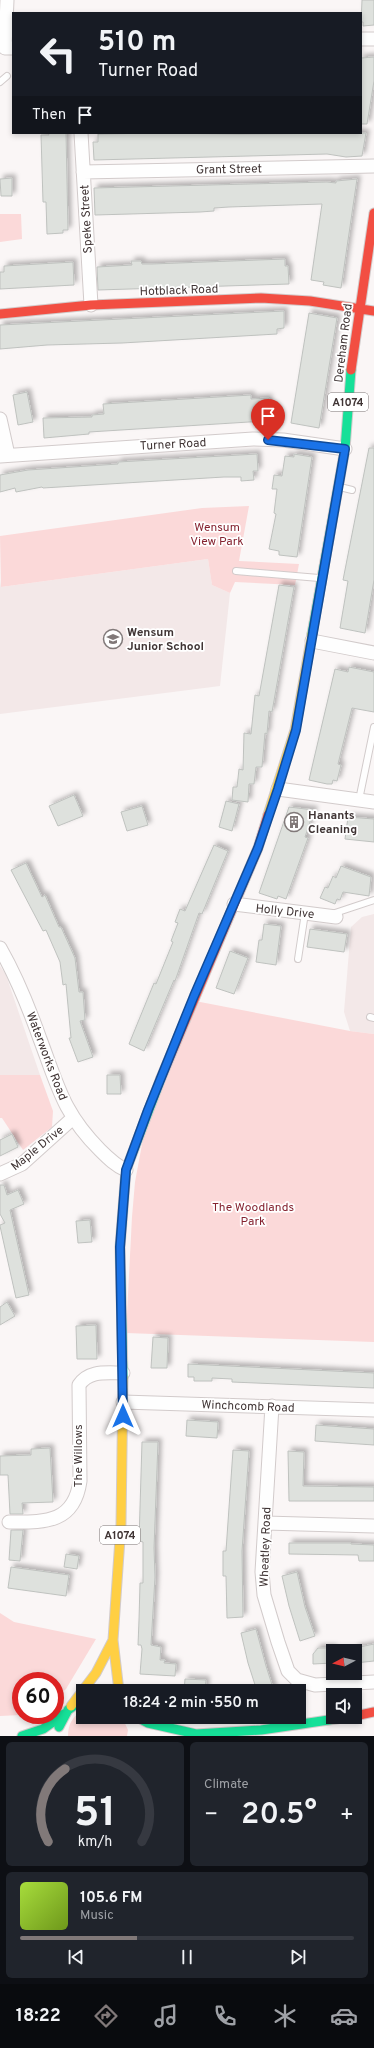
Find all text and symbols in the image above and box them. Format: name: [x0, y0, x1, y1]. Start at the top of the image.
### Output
text: 510 m: [98, 25, 176, 61]
icon: left: [32, 28, 84, 80]
text: Turner Road: [98, 60, 198, 83]
icon: arrive: [74, 104, 96, 126]
text: Then: [32, 106, 66, 125]
street label: Grant Street: [196, 161, 262, 179]
street label: Speke Street: [77, 184, 97, 254]
street label: Hotblack Road: [139, 282, 219, 300]
street label: Dereham Road: [331, 303, 357, 384]
road number: A1074: [328, 393, 368, 411]
pin: [251, 399, 285, 440]
icon: arrive: [257, 405, 279, 427]
street label: Turner Road: [139, 435, 207, 455]
park label: Wensum View Park: [190, 520, 244, 550]
place label: Wensum Junior School: [127, 625, 204, 655]
school or university icon: Wensum Junior School: [102, 628, 124, 650]
place label: Hanants Cleaning: [308, 808, 357, 838]
building icon: Hanants Cleaning: [283, 811, 305, 833]
street label: Holly Drive: [255, 901, 315, 923]
street label: Waterworks Road: [22, 1010, 70, 1103]
street label: Maple Drive: [8, 1123, 67, 1175]
park label: The Woodlands Park: [212, 1200, 294, 1230]
position arrow: [102, 1395, 144, 1437]
street label: Winchcomb Road: [201, 1397, 295, 1417]
street label: The Willows: [71, 1424, 87, 1488]
street label: Wheatley Road: [257, 1507, 275, 1587]
road number: A1074: [100, 1526, 140, 1544]
north arrow: [326, 1644, 362, 1680]
map controls: [326, 1644, 362, 1724]
speed limit sign: 60: [12, 1672, 64, 1724]
button: sound: [326, 1688, 362, 1724]
text: 18:24 · 2 min · 550 m: [123, 1694, 259, 1713]
text: Climate: [204, 1777, 249, 1793]
text: 51: [74, 1788, 116, 1841]
text: 20.5°: [241, 1797, 317, 1834]
text: −: [204, 1802, 218, 1829]
text: +: [340, 1802, 354, 1829]
text: km/h: [78, 1833, 112, 1851]
text: 105.6 FM: [80, 1889, 142, 1908]
text: Music: [80, 1908, 114, 1924]
icon: previous: [65, 1946, 87, 1968]
icon: pause: [176, 1946, 198, 1968]
icon: next: [287, 1946, 309, 1968]
icon: directions: [92, 2002, 120, 2030]
icon: music: [152, 2002, 180, 2030]
icon: phone: [211, 2002, 239, 2030]
icon: climate: [271, 2002, 299, 2030]
icon: car: [330, 2002, 358, 2030]
text: 18:22: [16, 2005, 61, 2028]

